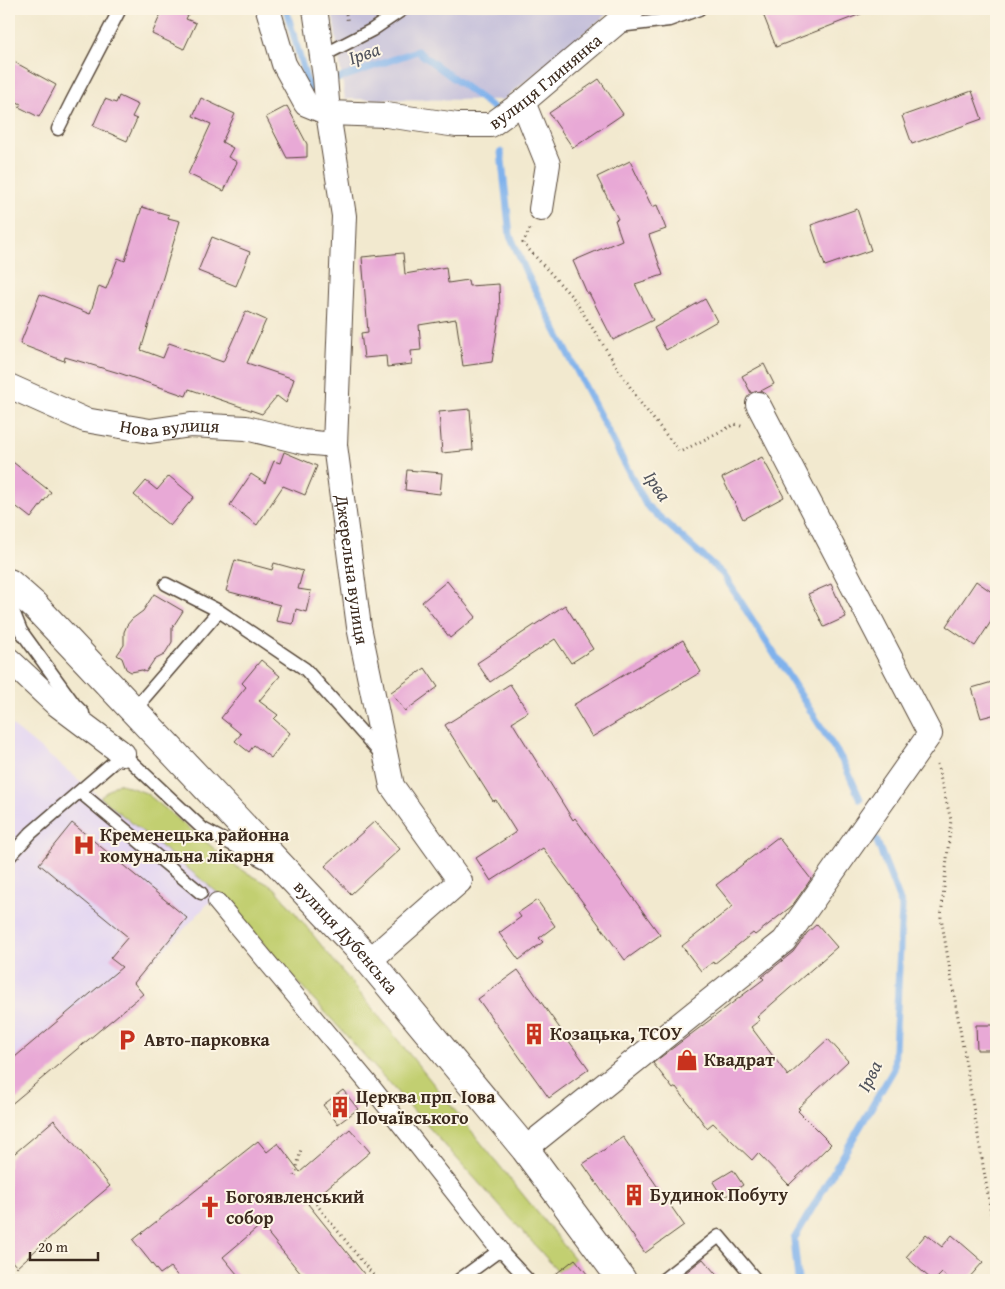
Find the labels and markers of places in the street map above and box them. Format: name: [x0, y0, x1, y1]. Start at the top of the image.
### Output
place label: Кременецька районна комунальна лікарня: [100, 821, 290, 869]
hospital icon: Кременецька районна комунальна лікарня: [71, 832, 97, 858]
place label: Козацька, ТСОУ: [550, 1020, 683, 1047]
building icon: Козацька, ТСОУ: [521, 1021, 547, 1047]
place label: Авто-парковка: [144, 1026, 270, 1053]
parking icon: Авто-парковка: [114, 1027, 140, 1053]
place label: Квадрат: [704, 1046, 775, 1073]
shop icon: Квадрат: [674, 1047, 700, 1073]
place label: Церква прп. Іова Почаївського: [356, 1083, 496, 1131]
building icon: Церква прп. Іова Почаївського: [327, 1094, 353, 1120]
place label: Будинок Побуту: [650, 1181, 788, 1208]
building icon: Будинок Побуту: [621, 1182, 647, 1208]
place label: Богоявленський собор: [226, 1183, 364, 1231]
church icon: Богоявленський собор: [197, 1194, 223, 1220]

